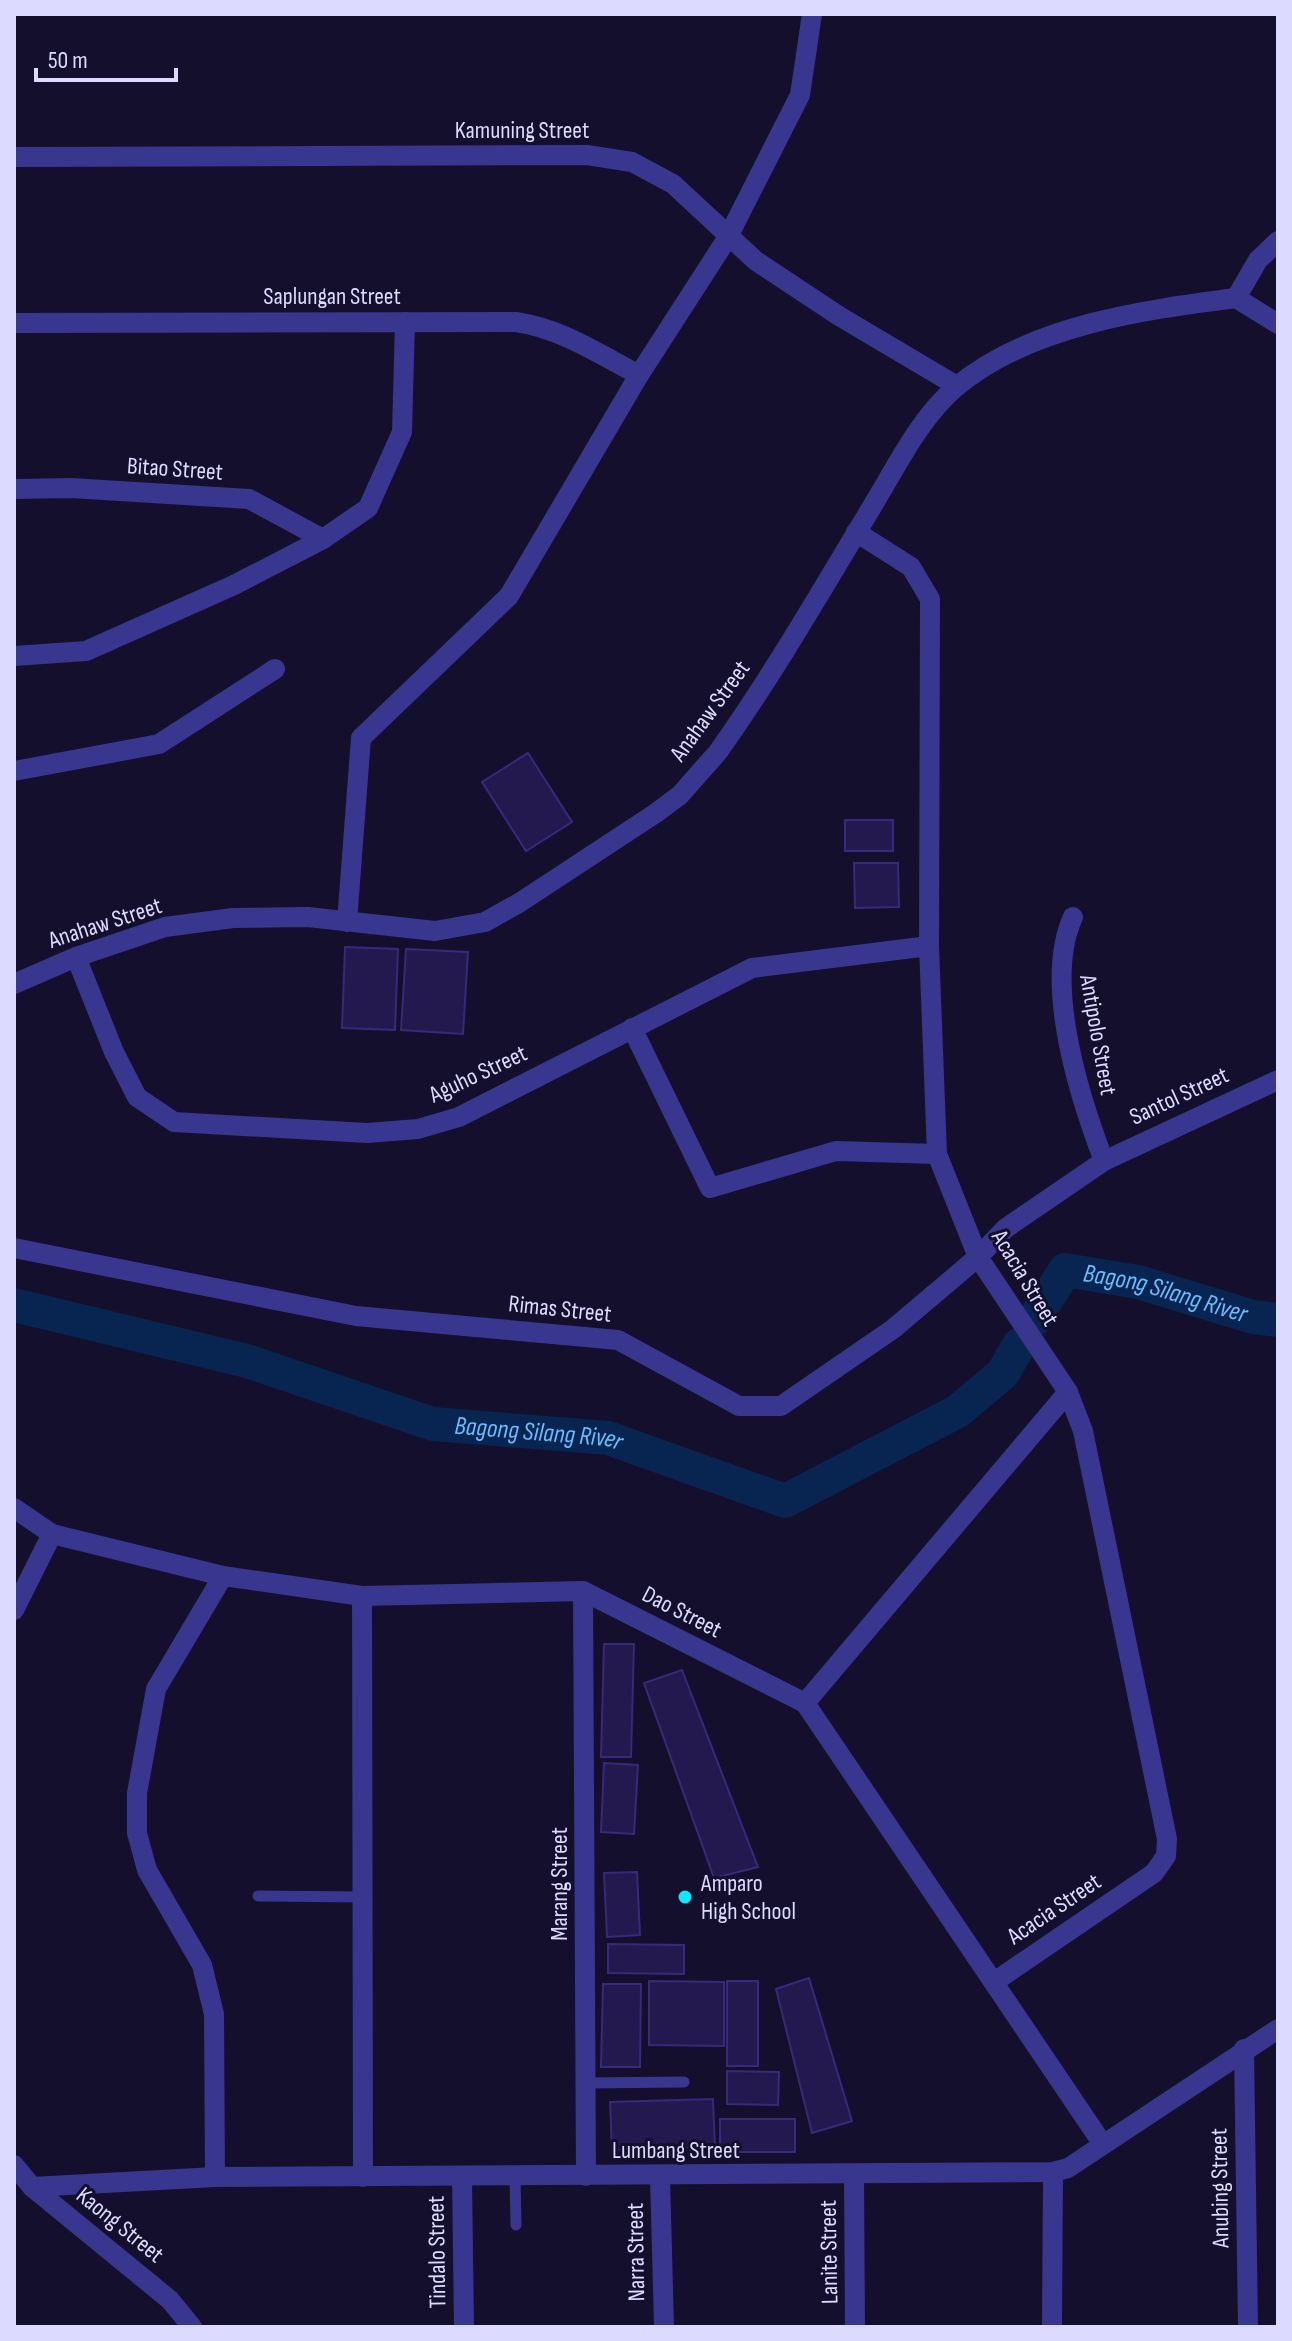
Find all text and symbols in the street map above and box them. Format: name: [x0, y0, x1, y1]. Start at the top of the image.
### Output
scale bar: [36, 32, 176, 82]
text: 50 m: [48, 46, 88, 75]
street label: Kamuning Street: [455, 116, 589, 145]
street label: Saplungan Street: [263, 282, 401, 311]
street label: Bitao Street: [126, 451, 224, 487]
street label: Anahaw Street: [663, 655, 756, 768]
street label: Anahaw Street: [44, 891, 165, 955]
street label: Antipolo Street: [1073, 972, 1123, 1097]
street label: Aguho Street: [423, 1039, 532, 1110]
street label: Santol Street: [1125, 1060, 1233, 1132]
street label: Acacia Street: [985, 1224, 1065, 1331]
water label: Bagong Silang River: [1081, 1258, 1253, 1330]
street label: Rimas Street: [507, 1289, 613, 1329]
water label: Bagong Silang River: [453, 1410, 629, 1458]
street label: Dao Street: [637, 1580, 727, 1644]
street label: Marang Street: [545, 1827, 574, 1941]
street label: Acacia Street: [1001, 1867, 1106, 1951]
place label: Amparo High School: [700, 1869, 796, 1926]
marker: Amparo High School: [676, 1888, 694, 1906]
street label: Anubing Street: [1204, 2128, 1236, 2249]
street label: Lumbang Street: [612, 2136, 740, 2165]
street label: Kaong Street: [70, 2181, 170, 2269]
street label: Tindalo Street: [422, 2195, 452, 2309]
street label: Lanite Street: [814, 2200, 844, 2304]
street label: Narra Street: [621, 2202, 651, 2302]

